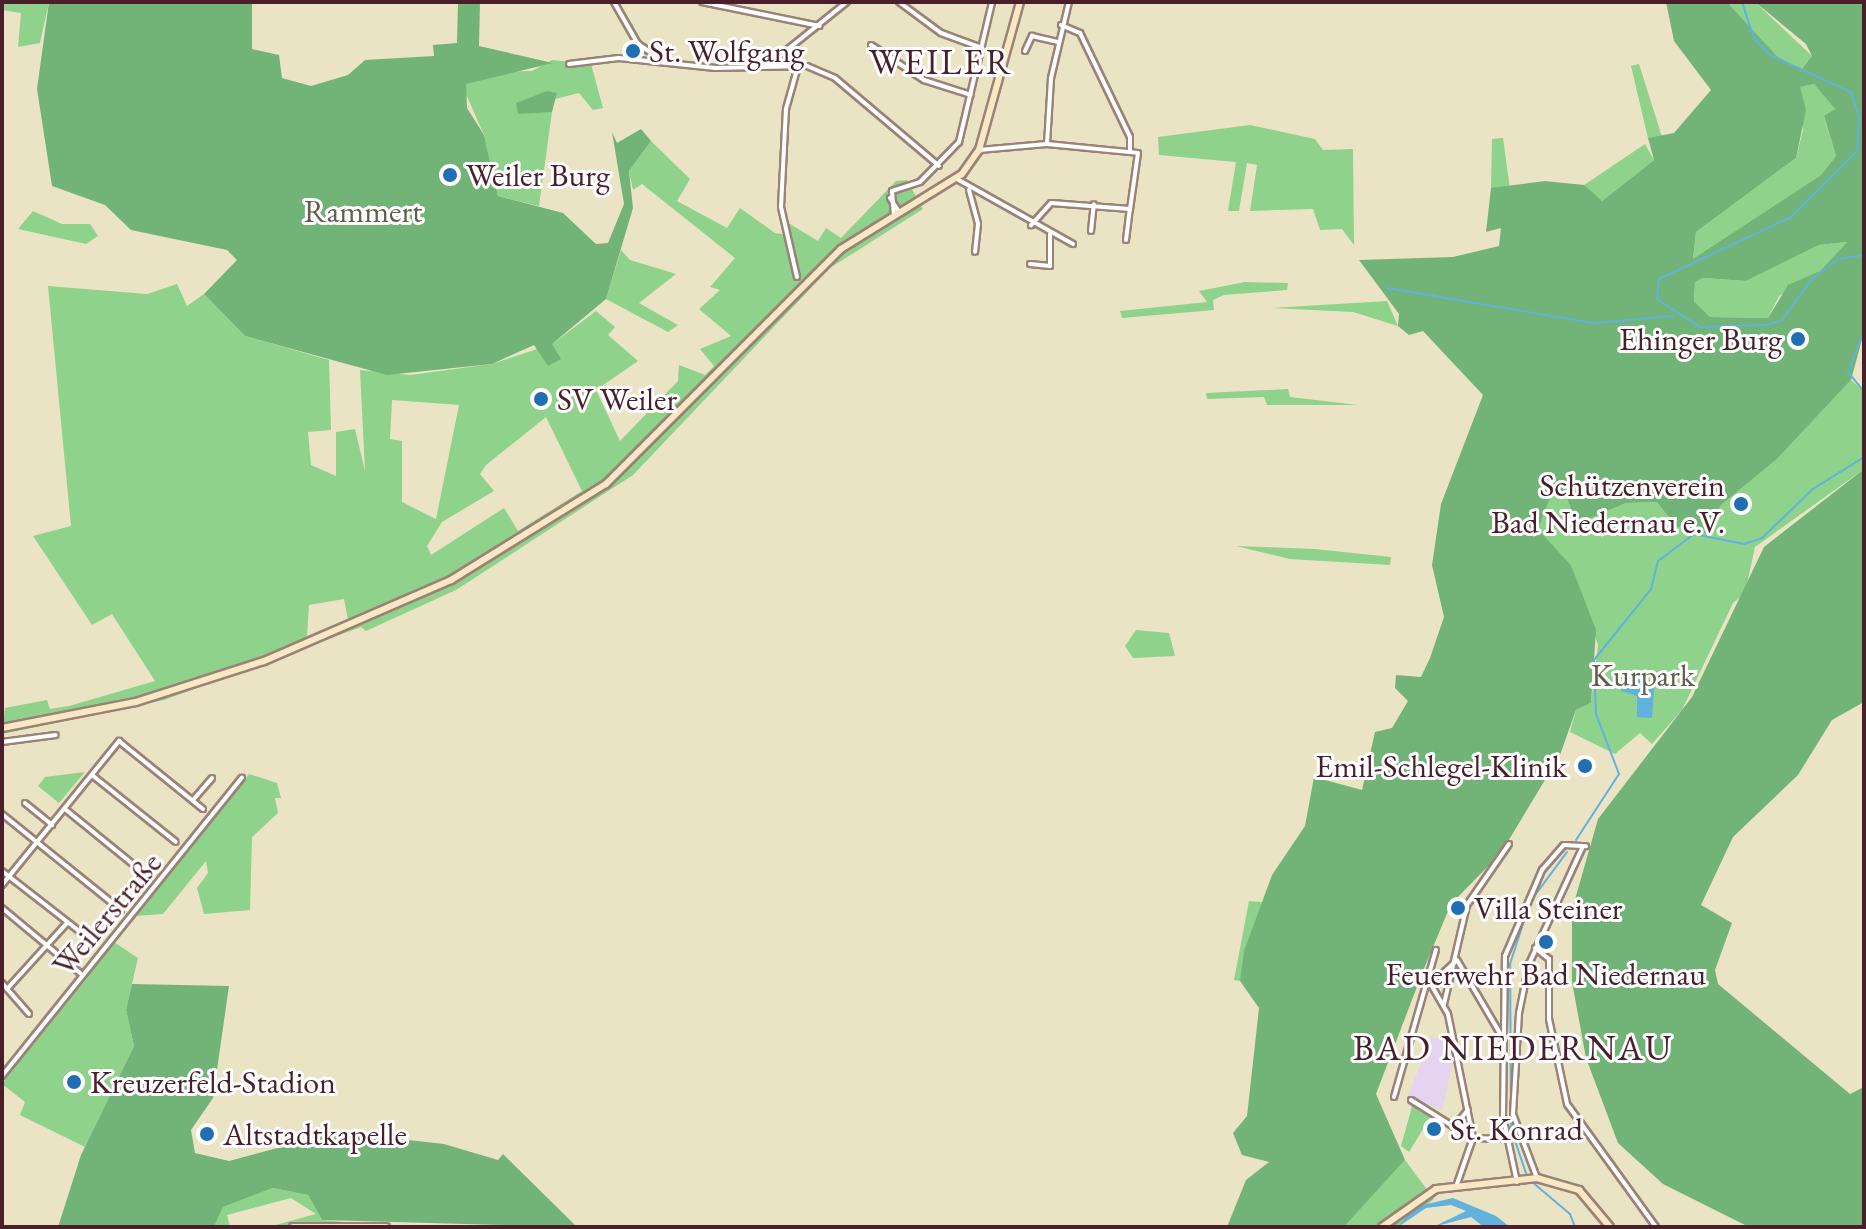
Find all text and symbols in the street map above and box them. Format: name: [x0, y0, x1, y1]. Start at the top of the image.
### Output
place label: St. Wolfgang: [649, 32, 805, 70]
district label: WEILER: [869, 40, 1013, 84]
marker: St. Wolfgang: [624, 42, 642, 60]
place label: Weiler Burg: [466, 156, 610, 194]
marker: Weiler Burg: [441, 166, 459, 184]
park label: Rammert: [304, 192, 422, 230]
place label: Ehinger Burg: [1619, 320, 1782, 358]
marker: Ehinger Burg: [1789, 330, 1807, 348]
place label: SV Weiler: [557, 380, 677, 418]
marker: SV Weiler: [532, 390, 550, 408]
place label: Schützenverein Bad Niedernau e.V.: [1491, 467, 1725, 542]
marker: Schützenverein Bad Niedernau e.V.: [1732, 495, 1750, 513]
park label: Kurpark: [1591, 656, 1695, 694]
place label: Emil-Schlegel-Klinik: [1315, 747, 1567, 785]
marker: Emil-Schlegel-Klinik: [1574, 755, 1596, 777]
street label: Weilerstraße: [44, 844, 170, 984]
place label: Villa Steiner: [1474, 889, 1623, 927]
marker: Villa Steiner: [1449, 899, 1467, 917]
marker: Feuerwehr Bad Niedernau: [1537, 933, 1555, 951]
place label: Feuerwehr Bad Niedernau: [1386, 955, 1706, 993]
district label: BAD NIEDERNAU: [1353, 1026, 1673, 1070]
place label: Kreuzerfeld-Stadion: [90, 1063, 336, 1101]
marker: Kreuzerfeld-Stadion: [65, 1073, 83, 1091]
place label: St. Konrad: [1450, 1110, 1583, 1148]
place label: Altstadtkapelle: [223, 1115, 407, 1153]
marker: St. Konrad: [1425, 1120, 1443, 1138]
marker: Altstadtkapelle: [198, 1125, 216, 1143]

